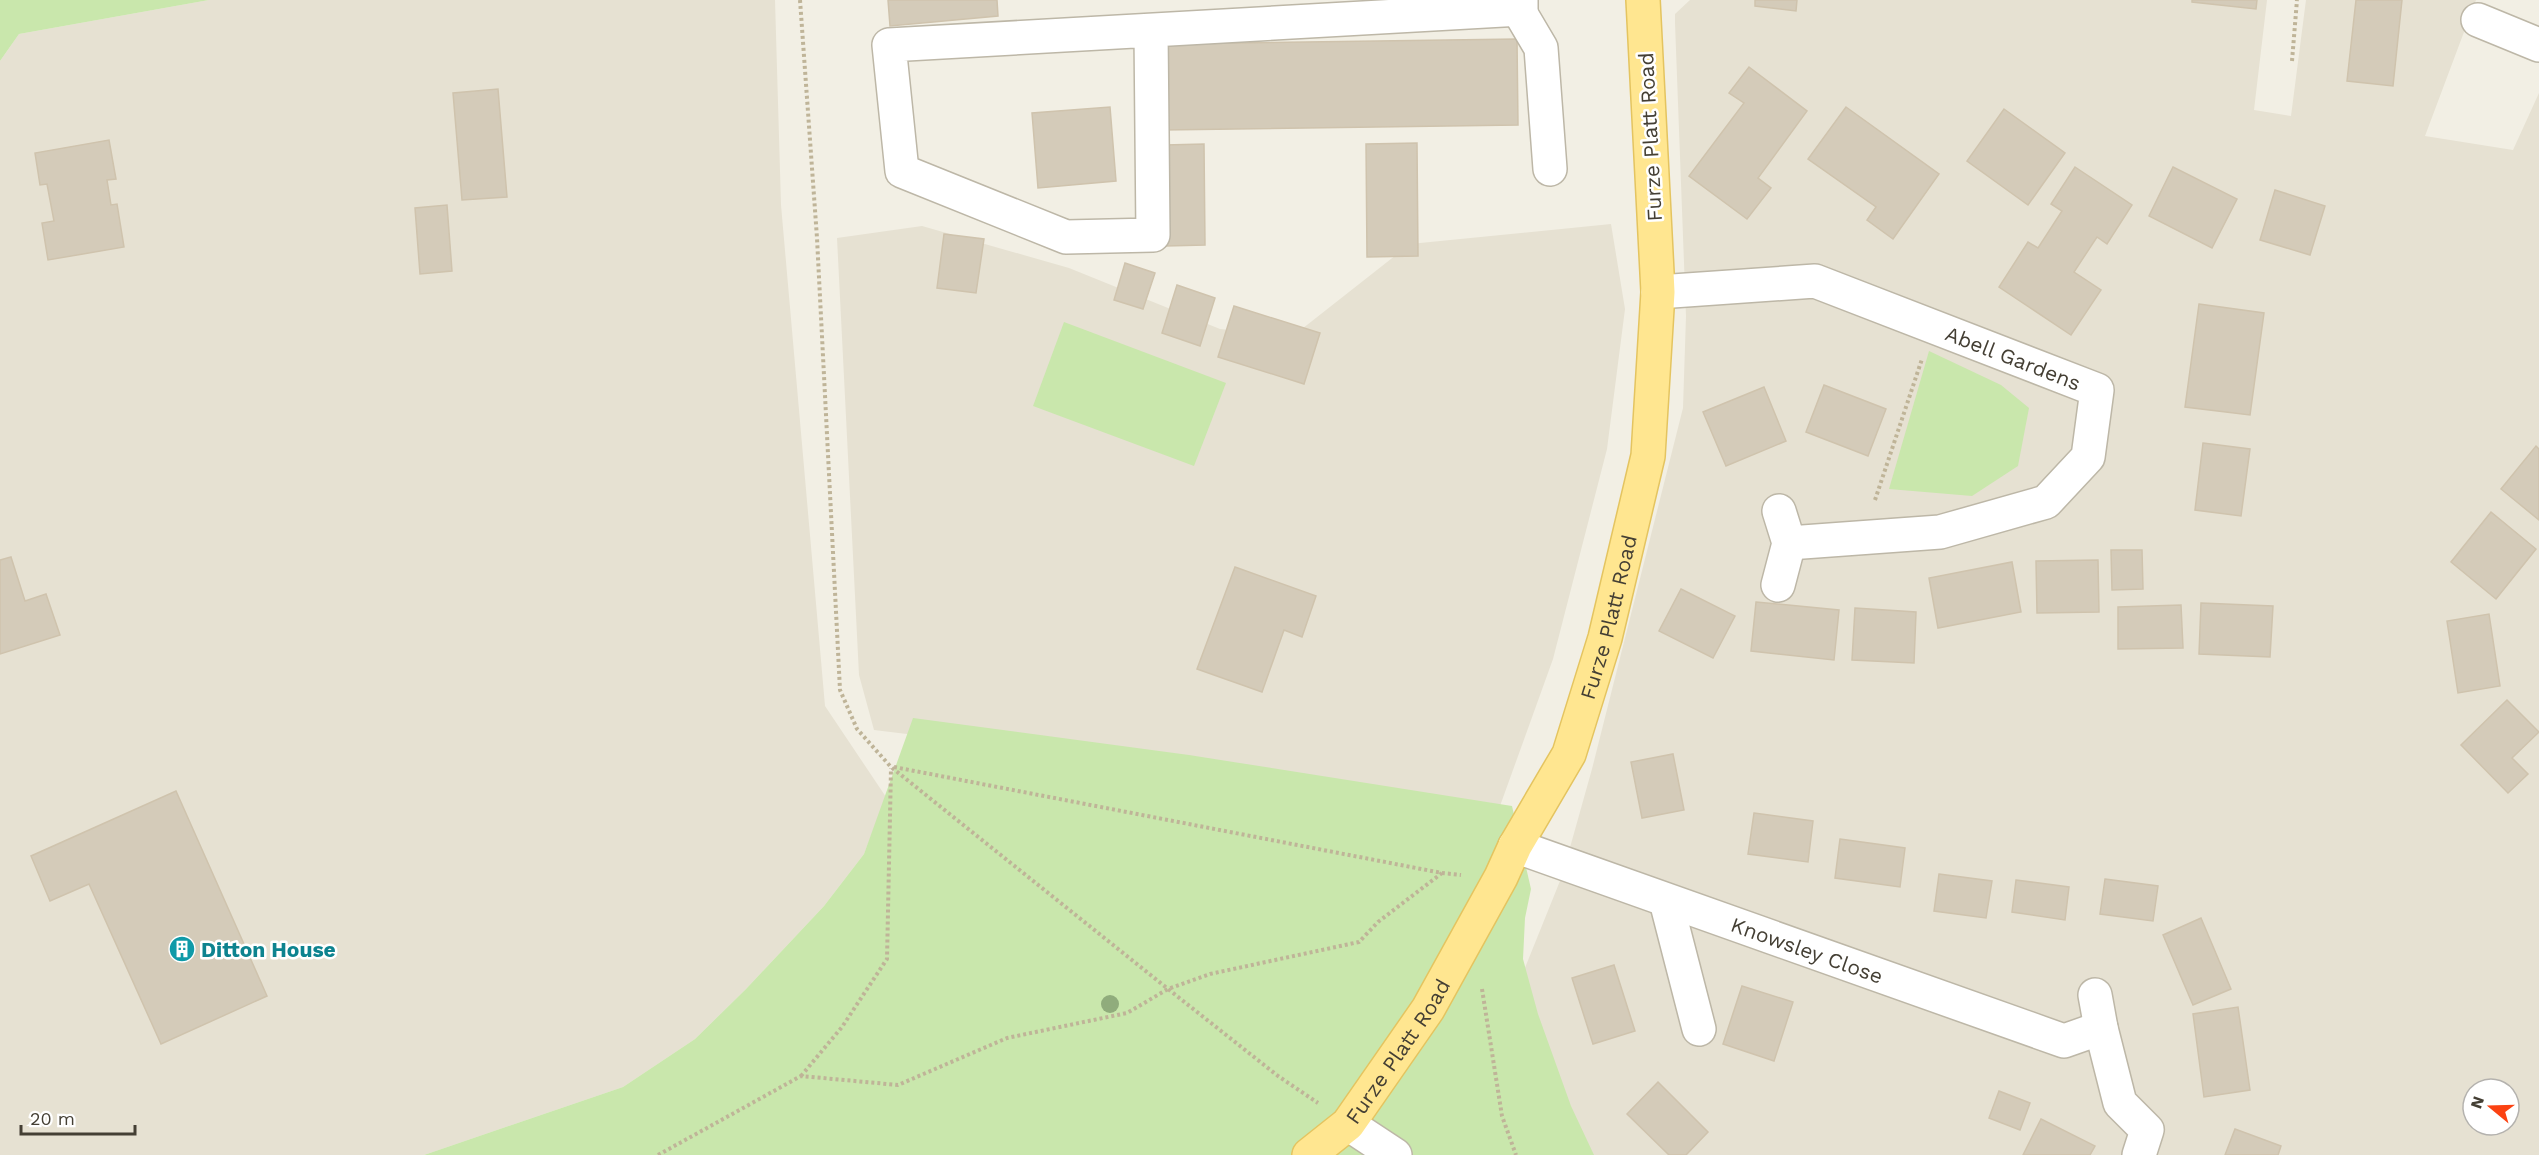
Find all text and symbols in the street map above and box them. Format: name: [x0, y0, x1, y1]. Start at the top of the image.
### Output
street label: Furze Platt Road: [1633, 52, 1667, 222]
street label: Abell Gardens: [1942, 320, 2085, 395]
street label: Furze Platt Road: [1574, 532, 1641, 702]
street label: Knowsley Close: [1728, 911, 1887, 988]
building icon: Ditton House: [167, 934, 197, 964]
place label: Ditton House: [201, 937, 336, 962]
street label: Furze Platt Road: [1340, 974, 1455, 1128]
north arrow: [2461, 1077, 2521, 1137]
text: N: [2466, 1094, 2488, 1111]
scale bar: [21, 1098, 135, 1136]
text: 20 m: [30, 1108, 75, 1129]

